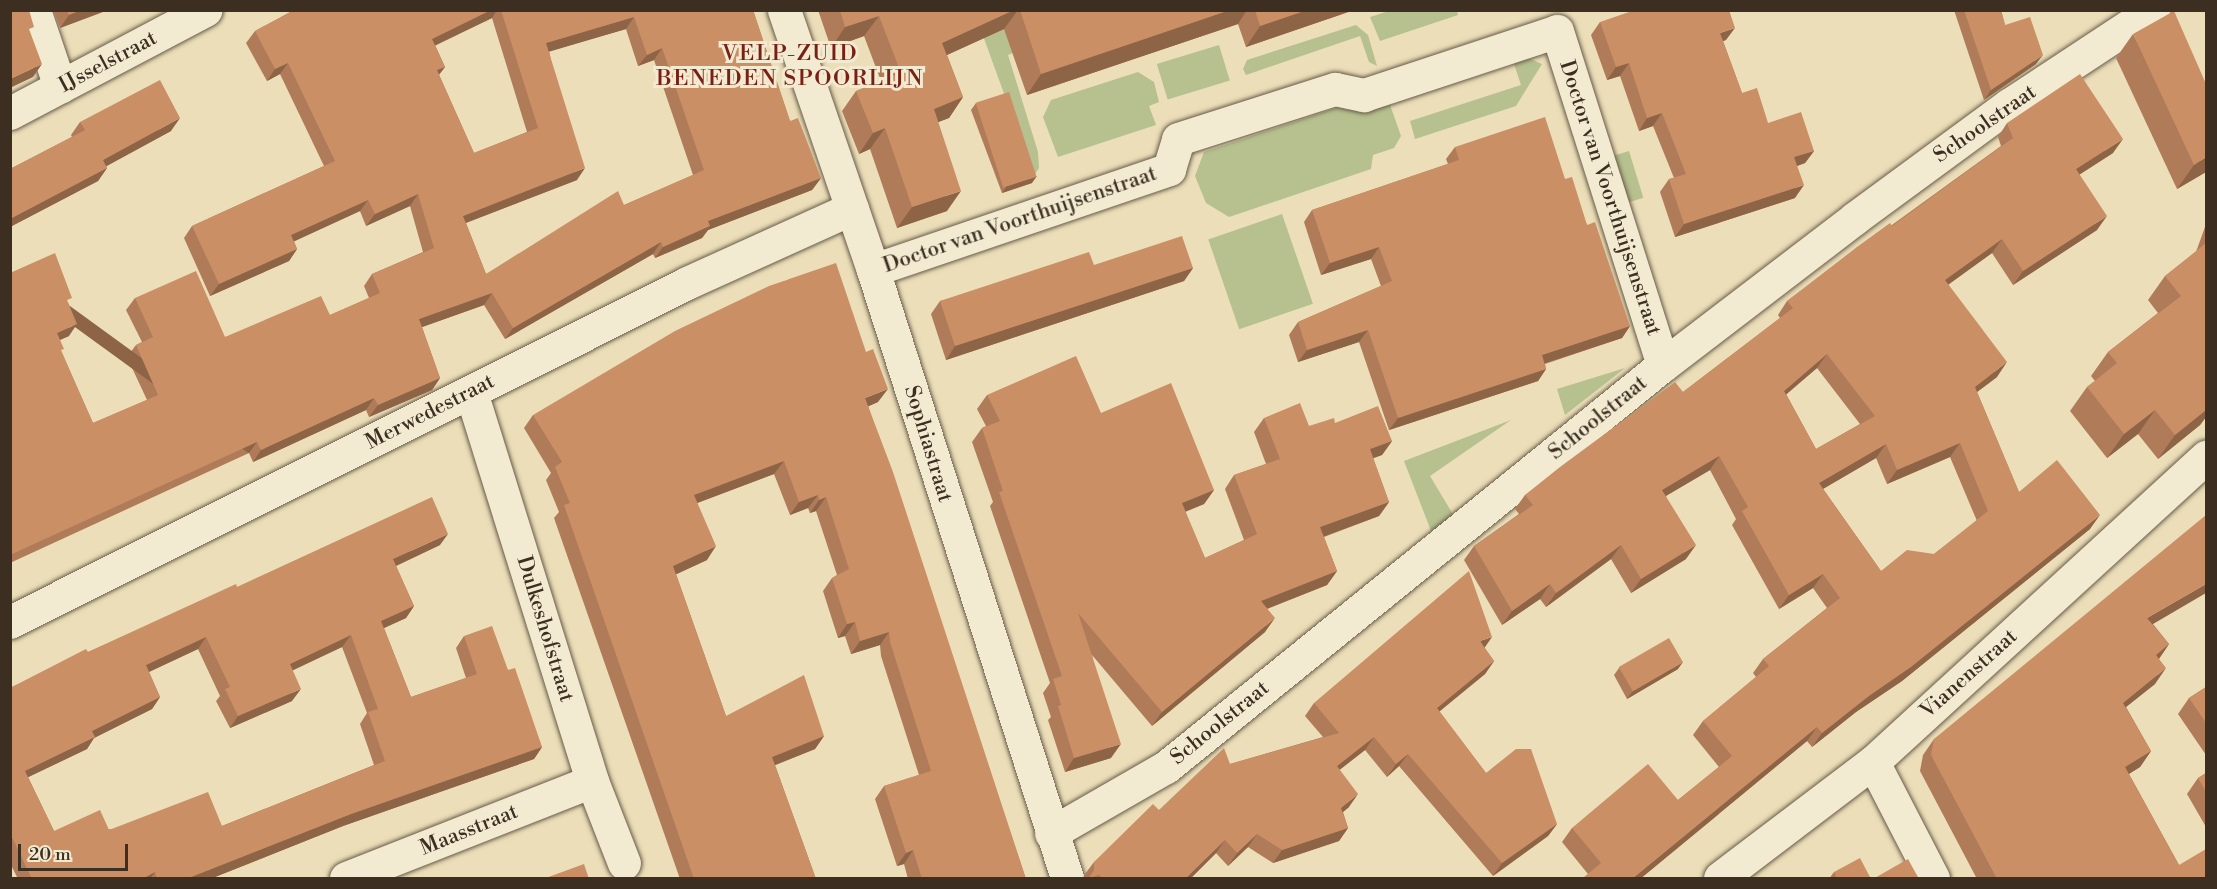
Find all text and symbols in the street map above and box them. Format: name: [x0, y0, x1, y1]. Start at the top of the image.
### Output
street label: IJsselstraat: [55, 26, 161, 98]
district label: VELP-ZUID BENEDEN SPOORLIJN: [656, 40, 924, 92]
street label: Doctor van Voorthuijsenstraat: [1554, 57, 1666, 339]
street label: Schoolstraat: [1929, 79, 2041, 169]
street label: Doctor van Voorthuijsenstraat: [880, 161, 1160, 279]
street label: Merwedestraat: [361, 369, 499, 455]
street label: Schoolstraat: [1544, 371, 1652, 465]
street label: Sophiastraat: [898, 383, 958, 505]
street label: Dulkeshofstraat: [511, 553, 579, 705]
street label: Vianenstraat: [1915, 624, 2023, 724]
street label: Schoolstraat: [1166, 676, 1274, 770]
street label: Maasstraat: [416, 799, 522, 861]
scale bar: [21, 832, 130, 870]
text: 20 m: [29, 843, 71, 866]

